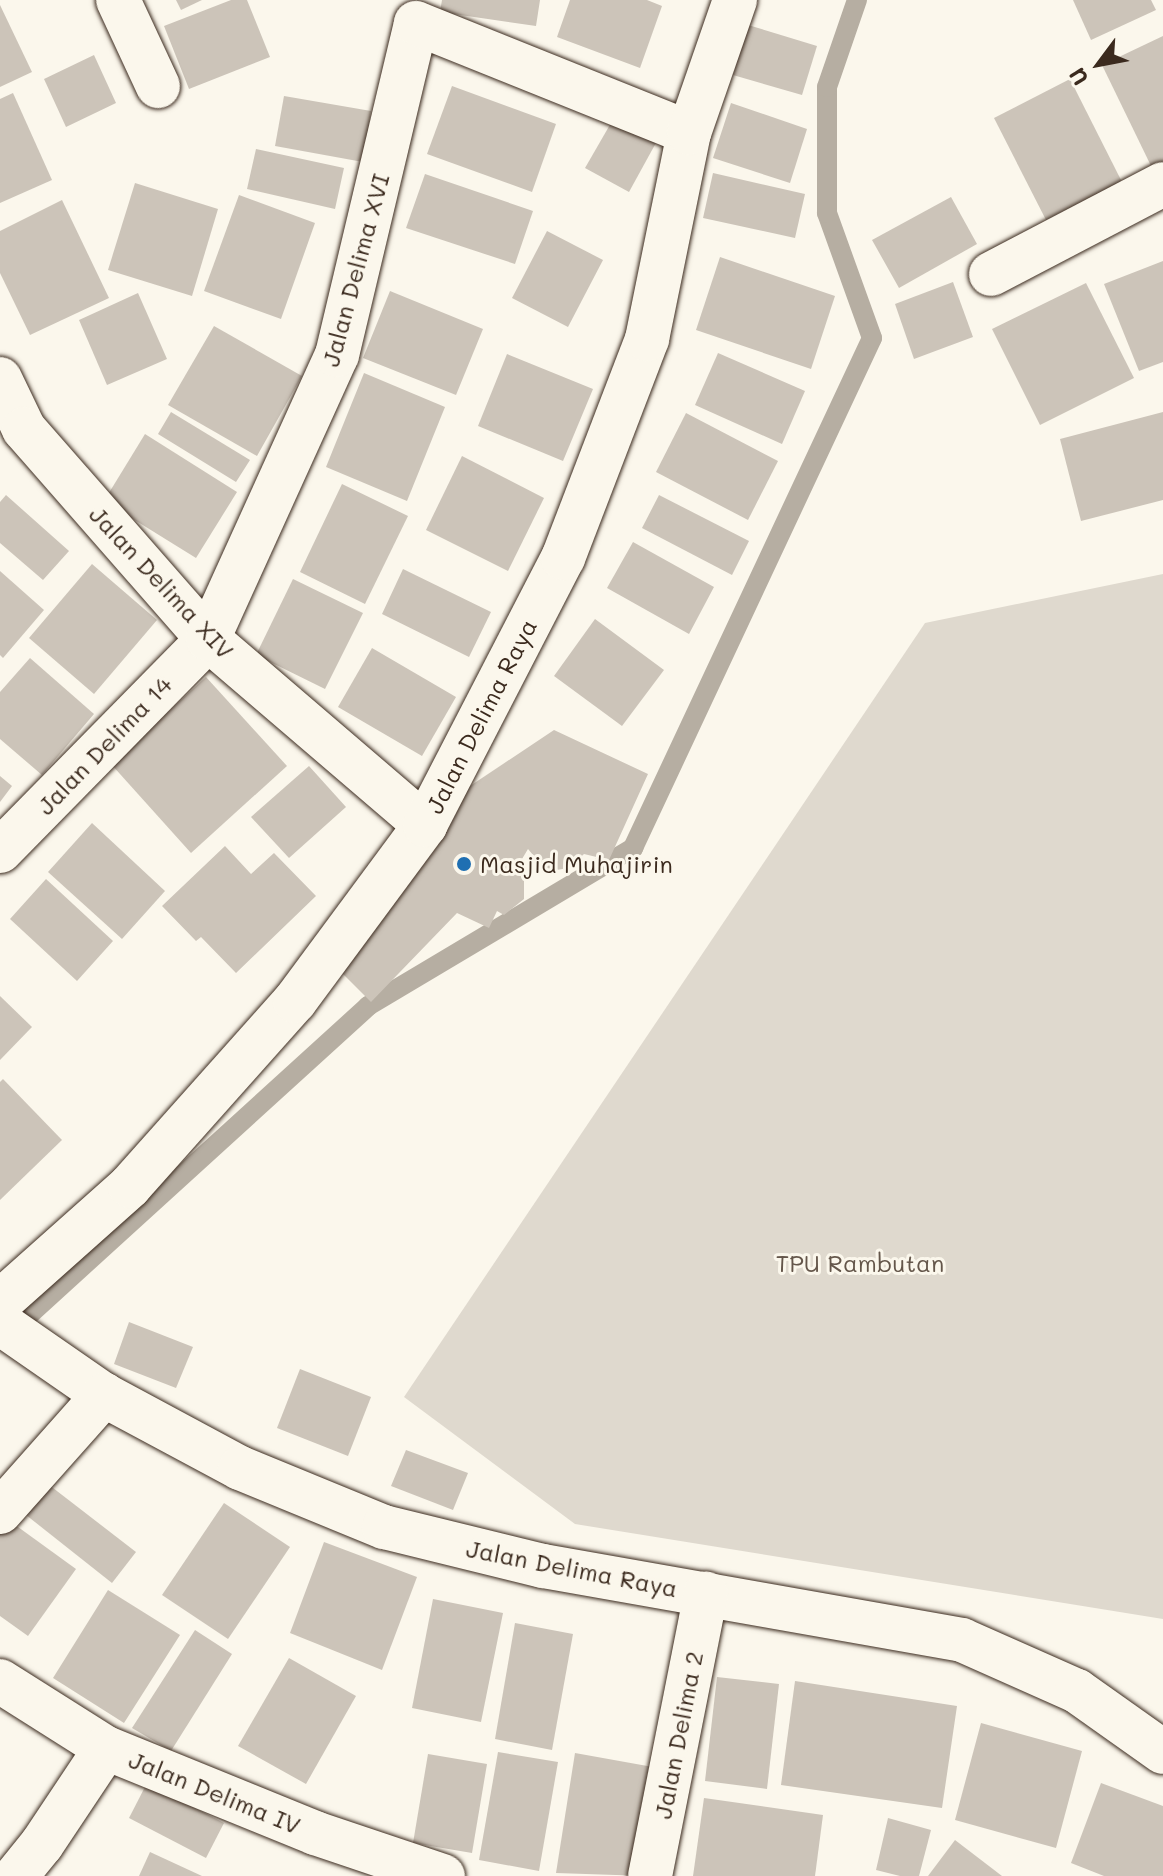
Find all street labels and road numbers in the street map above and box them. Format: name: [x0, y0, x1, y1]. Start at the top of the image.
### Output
street label: Jalan Delima XVI: [315, 170, 395, 370]
street label: Jalan Delima XIV: [84, 500, 240, 664]
street label: Jalan Delima Raya: [420, 614, 542, 818]
street label: Jalan Delima 14: [31, 670, 177, 820]
street label: Jalan Delima Raya: [464, 1533, 680, 1603]
street label: Jalan Delima 2: [648, 1649, 708, 1821]
street label: Jalan Delima IV: [125, 1744, 305, 1840]

